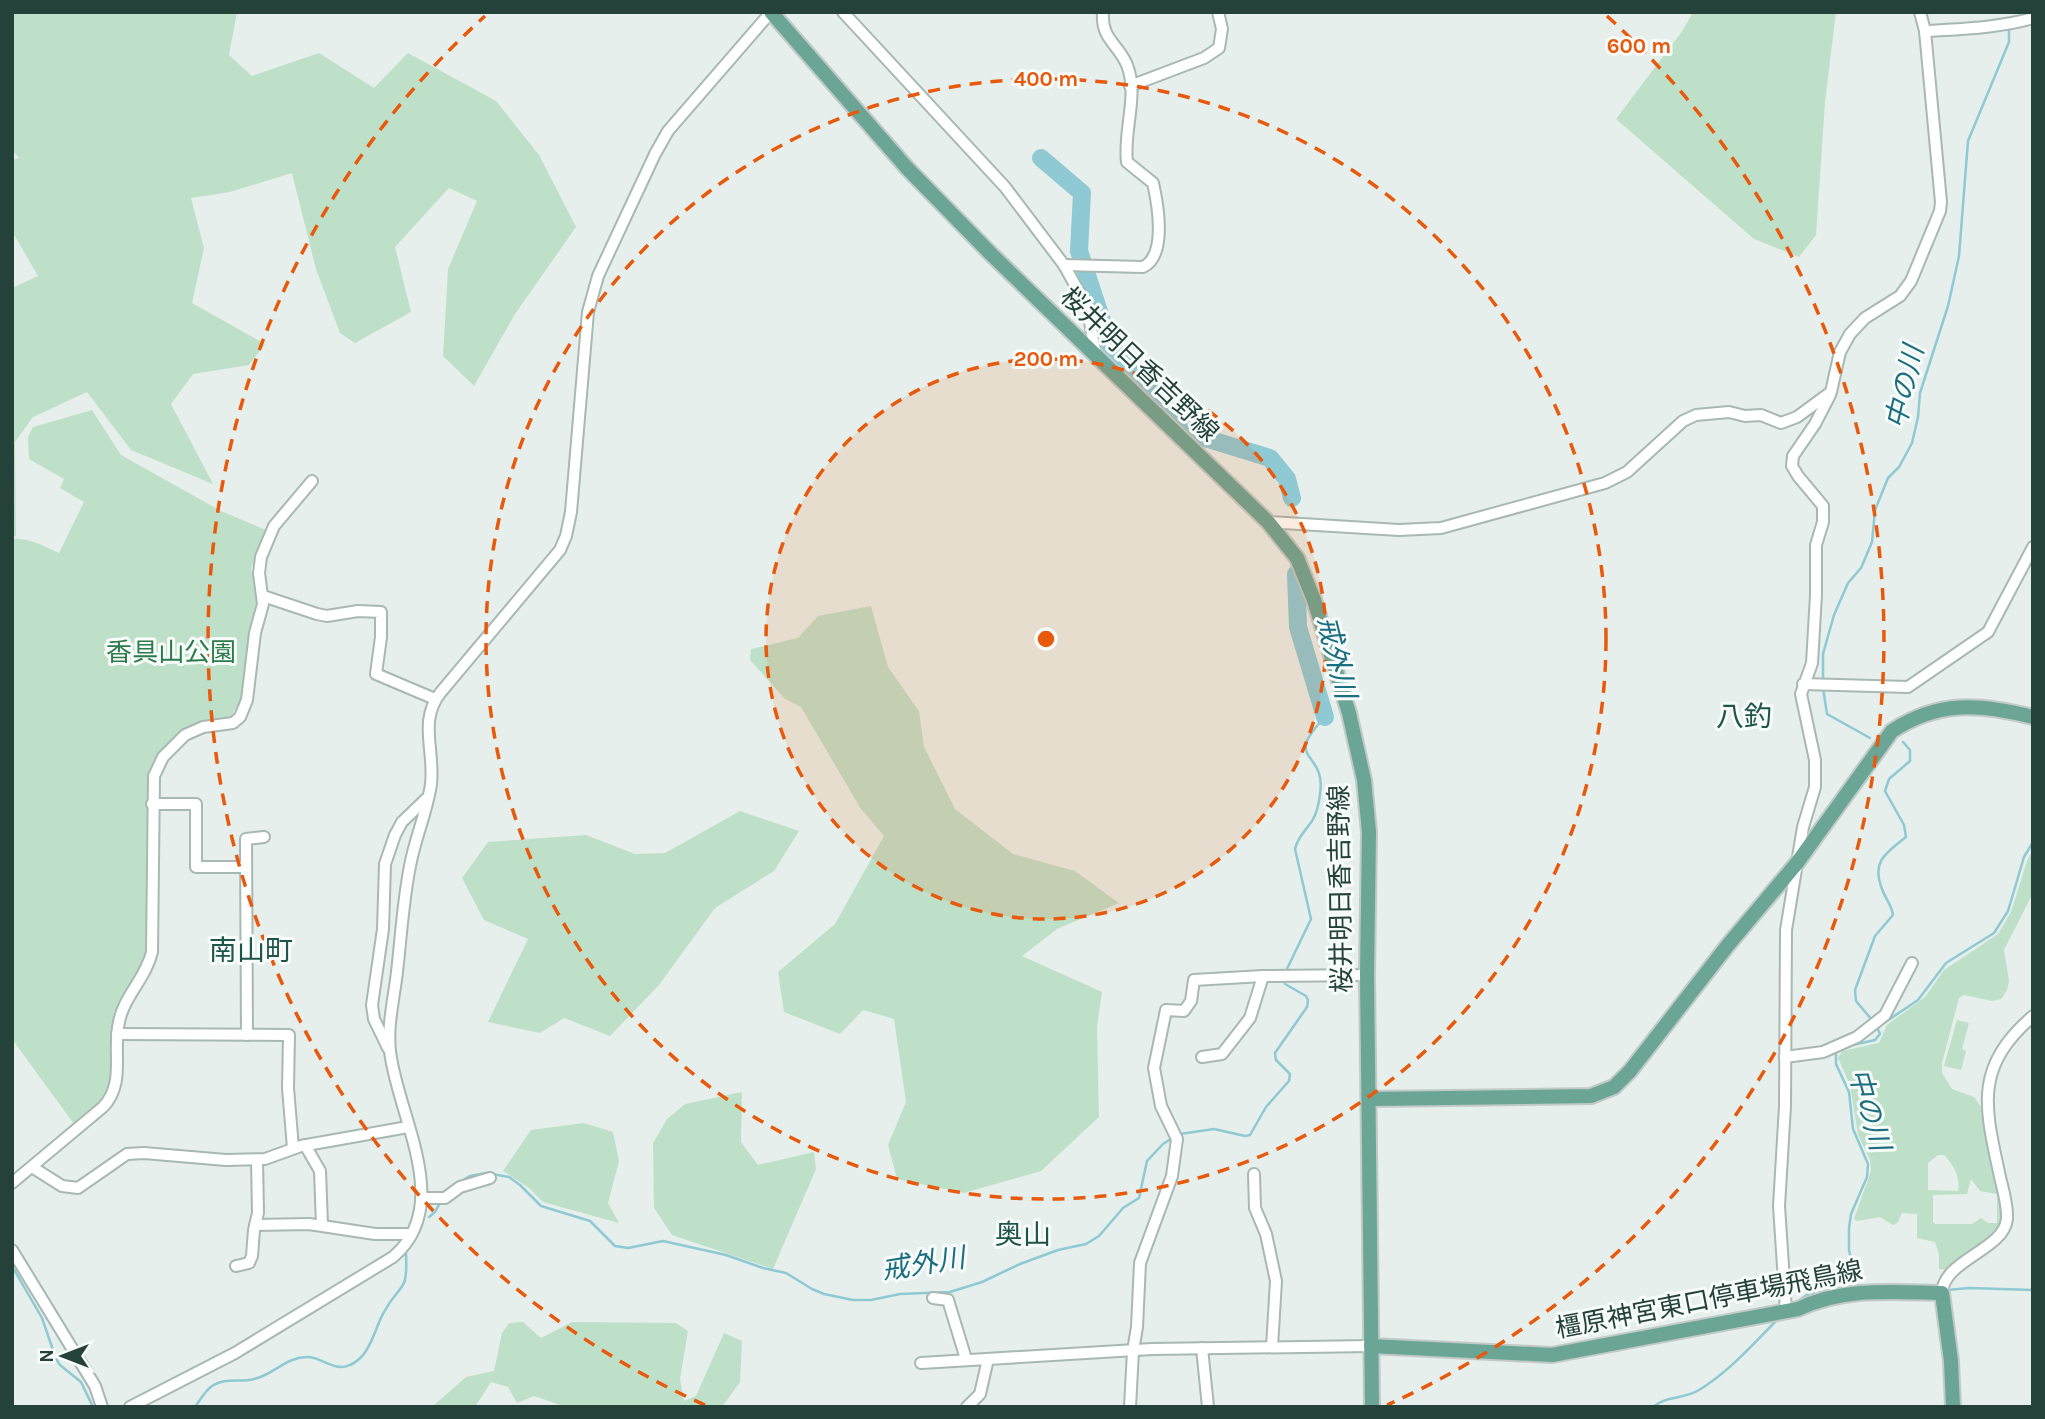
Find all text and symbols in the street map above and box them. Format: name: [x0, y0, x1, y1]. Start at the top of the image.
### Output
text: 600 m: [1607, 34, 1671, 58]
text: 400 m: [1014, 67, 1078, 91]
street label: 桜井明日香吉野線: [1054, 281, 1225, 448]
water label: 中の川: [1879, 340, 1931, 432]
text: 200 m: [1014, 347, 1078, 371]
water label: 戒外川: [1310, 612, 1363, 705]
centre of rings: [1034, 627, 1058, 651]
park label: 香具山公園: [106, 637, 236, 668]
district label: 八釣: [1716, 700, 1772, 733]
street label: 桜井明日香吉野線: [1323, 785, 1358, 993]
district label: 南山町: [209, 934, 293, 967]
water label: 中の川: [1842, 1064, 1898, 1157]
district label: 奥山: [995, 1218, 1051, 1251]
water label: 戒外川: [879, 1240, 970, 1286]
street label: 橿原神宮東口停車場飛鳥線: [1553, 1255, 1865, 1344]
north arrow: [28, 1321, 98, 1391]
text: N: [36, 1349, 58, 1363]

